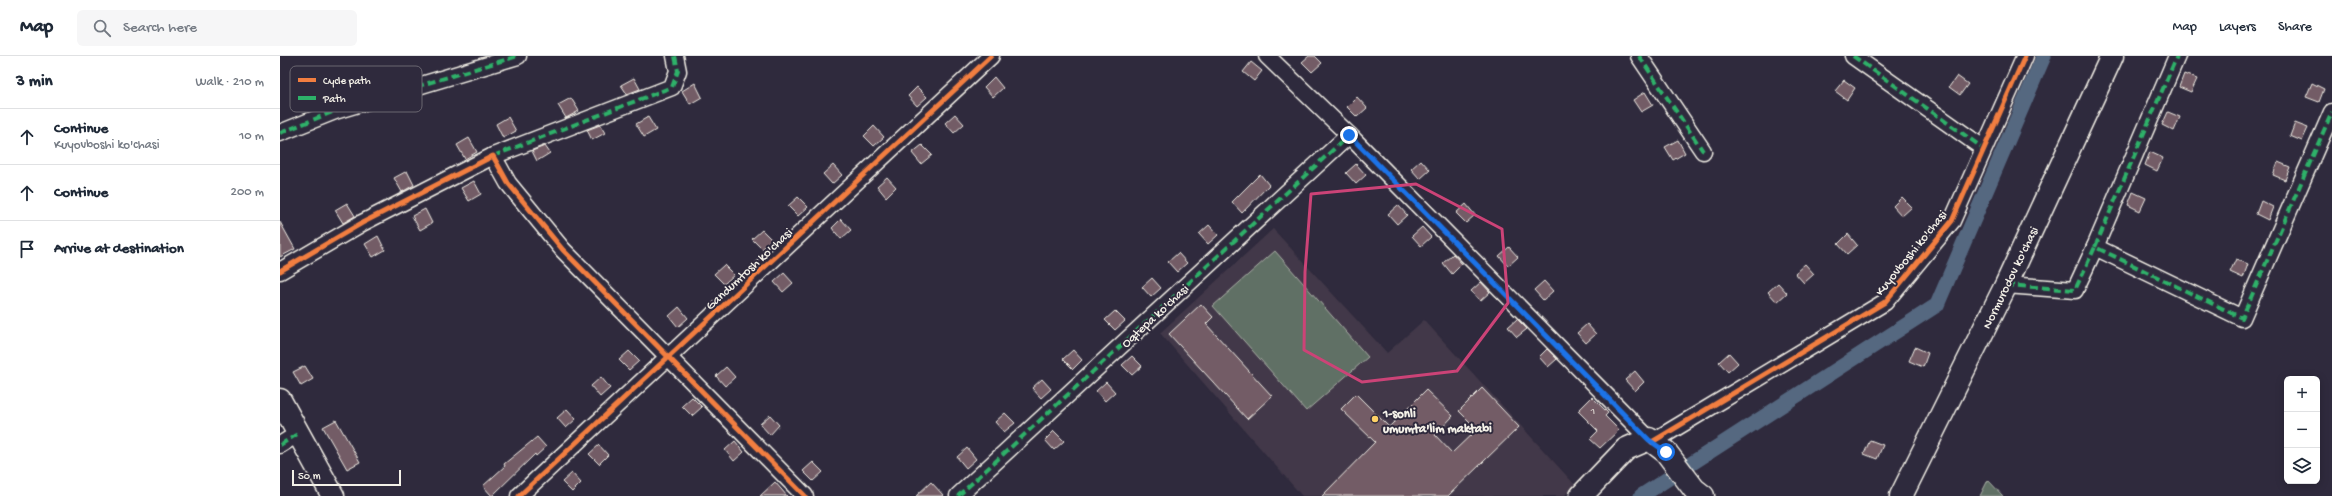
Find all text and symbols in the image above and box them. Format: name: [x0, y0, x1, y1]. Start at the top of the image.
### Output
search box: [77, 10, 357, 46]
text: Map: [20, 16, 53, 39]
icon: search: [91, 17, 113, 39]
text: Search here: [123, 19, 197, 37]
text: Map: [2173, 19, 2197, 36]
text: Layers: [2219, 19, 2256, 36]
text: Share: [2278, 19, 2312, 36]
legend: [290, 66, 422, 112]
text: 3 min: [16, 72, 53, 92]
text: Walk · 210 m: [196, 75, 264, 90]
text: Cycle path: [323, 76, 371, 88]
text: Path: [322, 94, 346, 106]
text: Continue: [54, 120, 108, 138]
icon: ahead: [16, 126, 38, 148]
route end: [1340, 126, 1358, 144]
text: 10 m: [239, 129, 264, 144]
text: Kuyovboshi ko'chasi: [54, 138, 159, 153]
icon: ahead: [16, 182, 38, 204]
text: Continue: [54, 184, 108, 202]
text: 200 m: [231, 185, 264, 200]
street label: Kuyovboshi ko'chasi: [1873, 208, 1951, 299]
street label: Normurodov ko'chasi: [1980, 224, 2043, 332]
street label: Gandumtosh ko'chasi: [703, 226, 796, 314]
icon: arrive: [16, 238, 38, 260]
text: Arrive at destination: [54, 240, 184, 258]
street label: Oqtepa ko'chasi: [1119, 282, 1193, 352]
map controls: [2284, 376, 2320, 484]
button: +: [2284, 376, 2320, 412]
house number: 1: [1590, 406, 1595, 418]
place label: 1-sonli umumta'lim maktabi: [1382, 407, 1492, 437]
button: −: [2284, 412, 2320, 448]
marker: 1-sonli umumta'lim maktabi: [1370, 414, 1380, 424]
route start: [1657, 443, 1675, 461]
button: layers: [2284, 448, 2320, 484]
scale bar: [292, 468, 401, 487]
text: 50 m: [298, 471, 320, 483]

